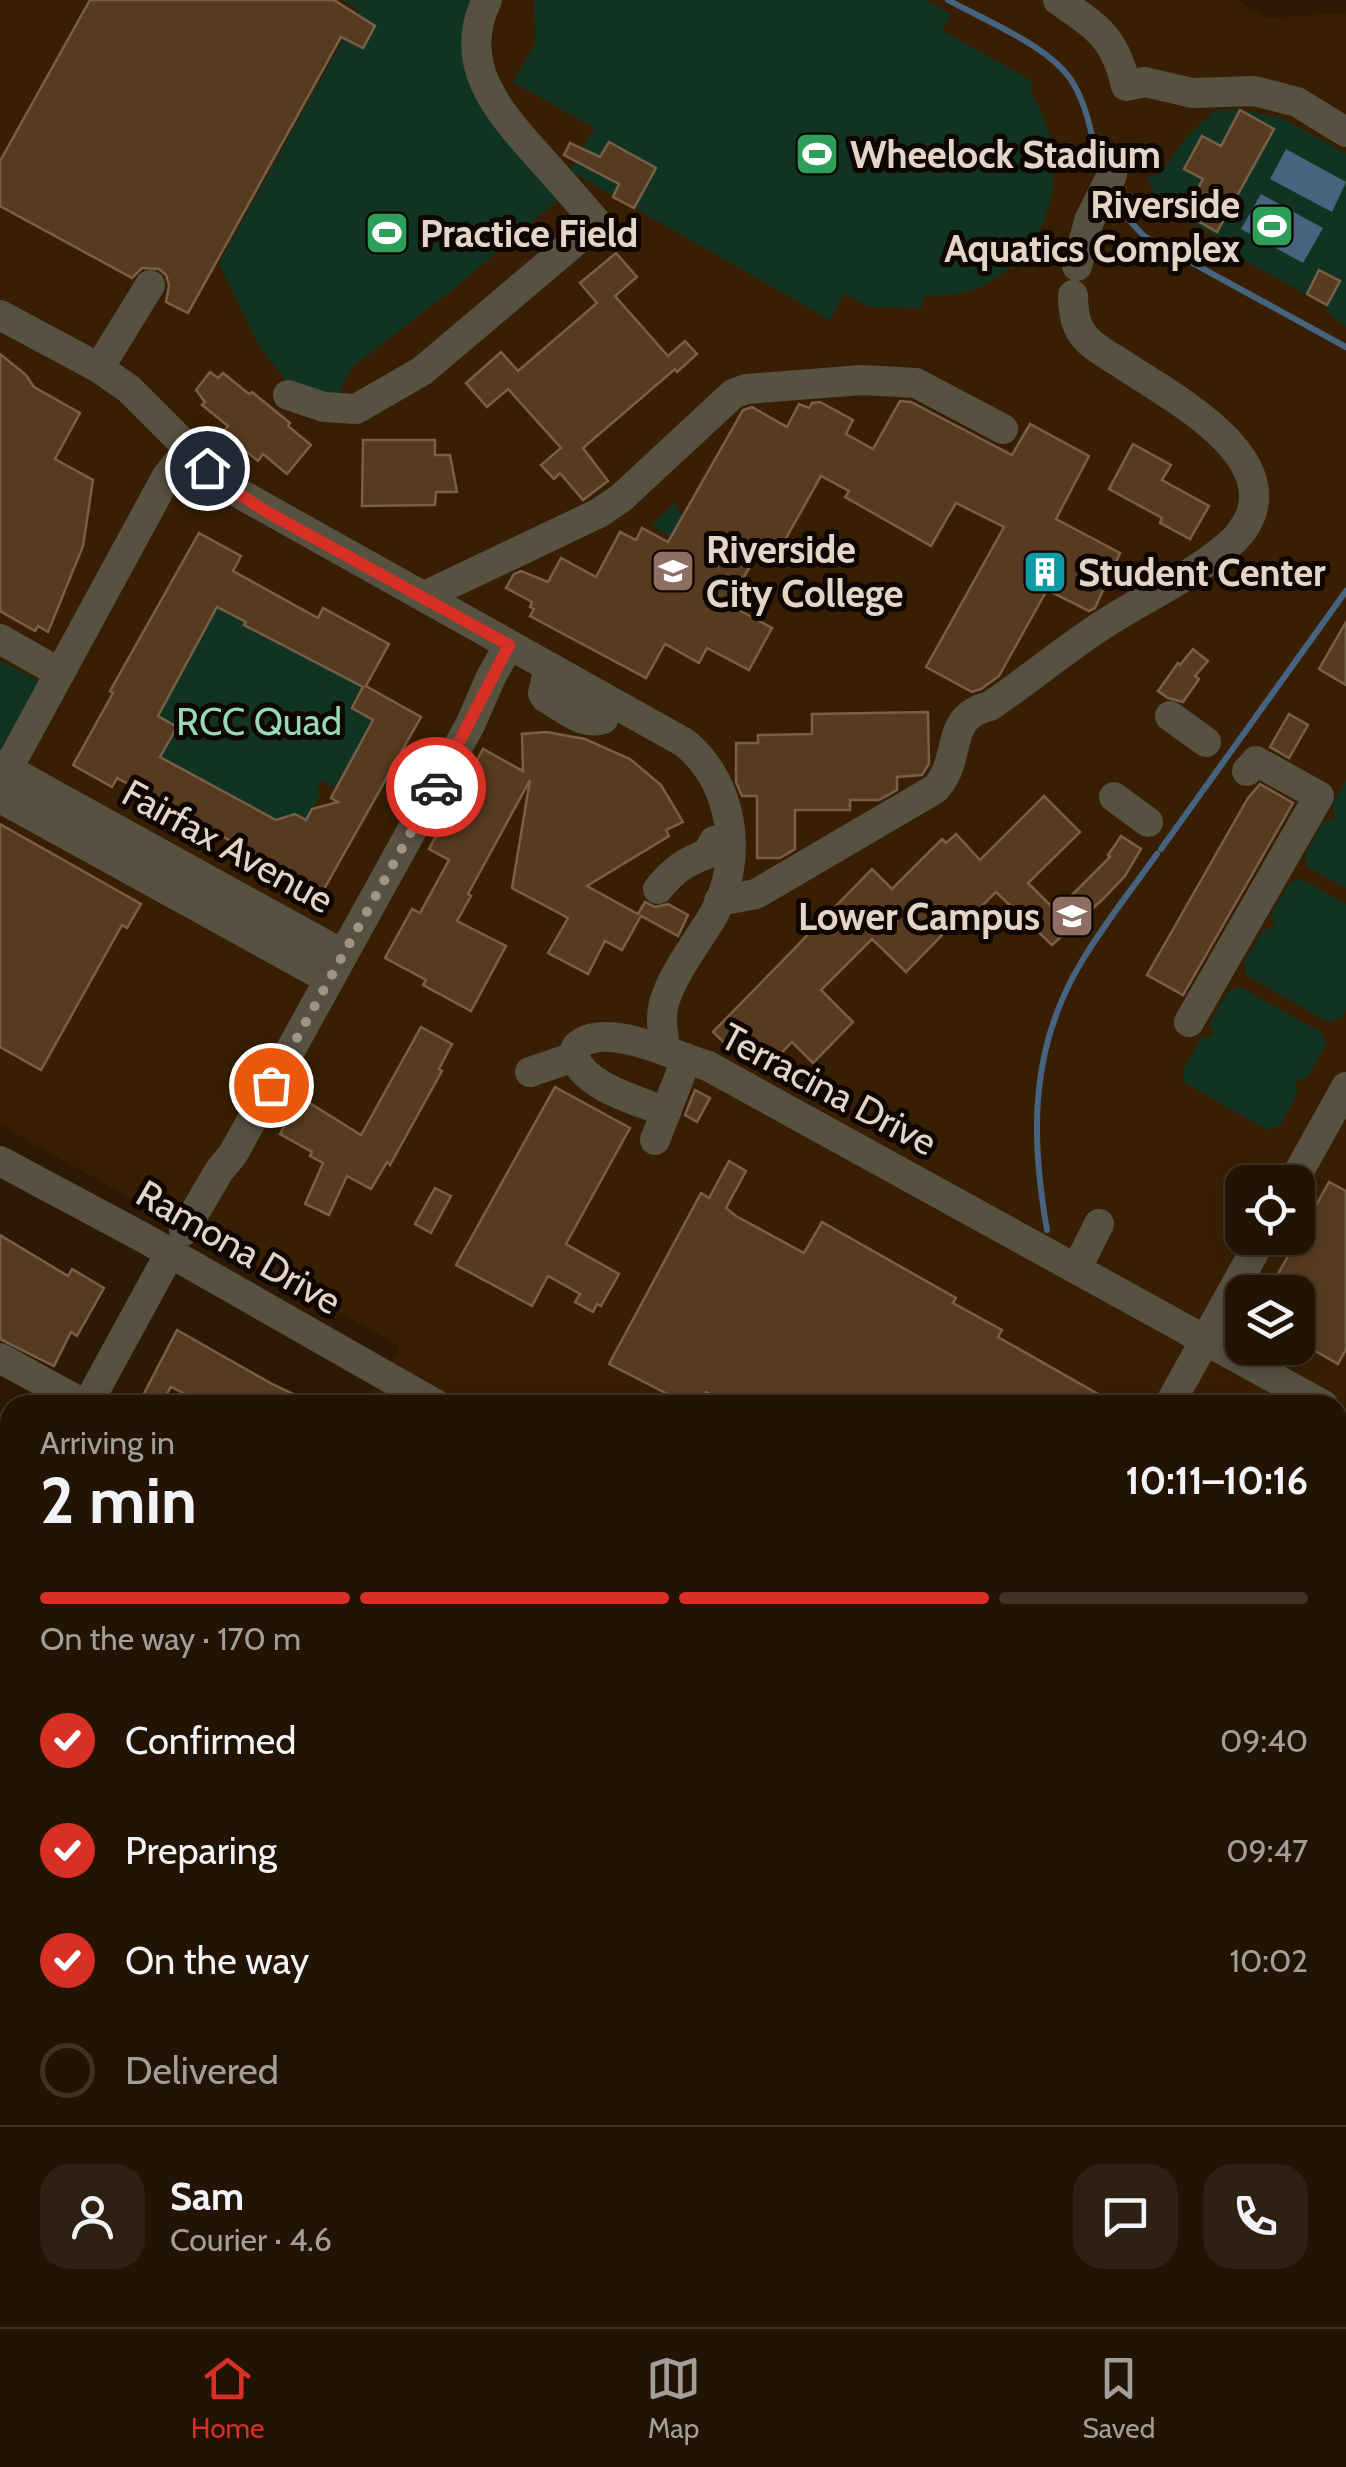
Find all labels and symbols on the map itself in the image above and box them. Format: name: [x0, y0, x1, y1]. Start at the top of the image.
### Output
sports icon: Wheelock Stadium: [794, 131, 840, 177]
place label: Wheelock Stadium: [850, 131, 1161, 178]
place label: Riverside Aquatics Complex: [944, 181, 1240, 272]
sports icon: Riverside Aquatics Complex: [1249, 203, 1295, 249]
sports icon: Practice Field: [364, 210, 410, 256]
place label: Practice Field: [420, 210, 638, 257]
pin: [165, 426, 250, 511]
place label: Riverside City College: [706, 526, 903, 617]
school or university icon: Riverside City College: [650, 548, 696, 594]
building icon: Student Center: [1022, 549, 1068, 595]
place label: Student Center: [1078, 549, 1326, 596]
park label: RCC Quad: [176, 698, 342, 745]
courier: [386, 737, 486, 837]
street label: Fairfax Avenue: [114, 769, 342, 923]
place label: Lower Campus: [798, 893, 1040, 940]
school or university icon: Lower Campus: [1049, 893, 1095, 939]
street label: Terracina Drive: [713, 1013, 945, 1165]
pin: [229, 1043, 314, 1128]
street label: Ramona Drive: [128, 1170, 350, 1324]

